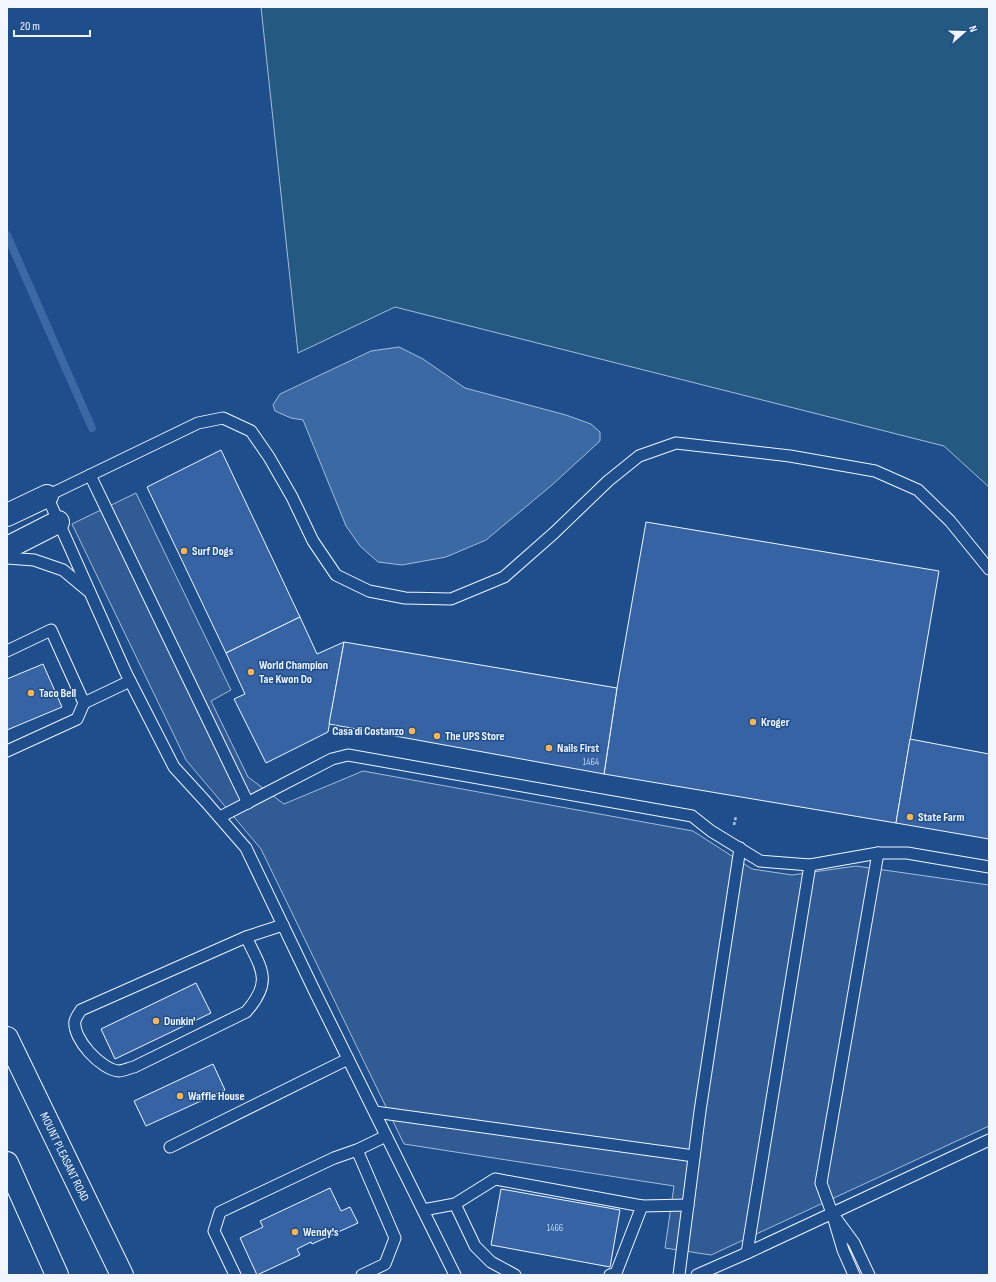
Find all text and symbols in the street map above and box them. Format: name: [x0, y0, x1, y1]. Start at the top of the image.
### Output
scale bar: [14, 12, 90, 38]
north arrow: [944, 12, 984, 52]
text: 20 m: [20, 19, 40, 34]
text: N: [966, 24, 980, 34]
place label: Surf Dogs: [192, 544, 234, 559]
marker: Surf Dogs: [179, 546, 189, 556]
place label: World Champion Tae Kwon Do: [259, 658, 328, 687]
marker: World Champion Tae Kwon Do: [246, 667, 256, 677]
place label: Taco Bell: [39, 686, 76, 701]
marker: Taco Bell: [26, 688, 36, 698]
place label: Kroger: [761, 715, 790, 730]
marker: Kroger: [748, 717, 758, 727]
place label: Casa di Costanzo: [332, 724, 404, 739]
marker: Casa di Costanzo: [407, 726, 417, 736]
place label: The UPS Store: [445, 729, 505, 744]
marker: The UPS Store: [432, 731, 442, 741]
place label: Nails First: [557, 741, 599, 756]
marker: Nails First: [544, 743, 554, 753]
house number: 1464: [583, 756, 599, 768]
place label: State Farm: [918, 810, 964, 825]
marker: State Farm: [905, 812, 915, 822]
place label: Dunkin': [164, 1014, 196, 1029]
marker: Dunkin': [151, 1016, 161, 1026]
place label: Waffle House: [188, 1089, 245, 1104]
marker: Waffle House: [175, 1091, 185, 1101]
street label: MOUNT PLEASANT ROAD: [37, 1110, 93, 1204]
house number: 1466: [547, 1222, 563, 1234]
place label: Wendy's: [303, 1225, 339, 1240]
marker: Wendy's: [290, 1227, 300, 1237]

